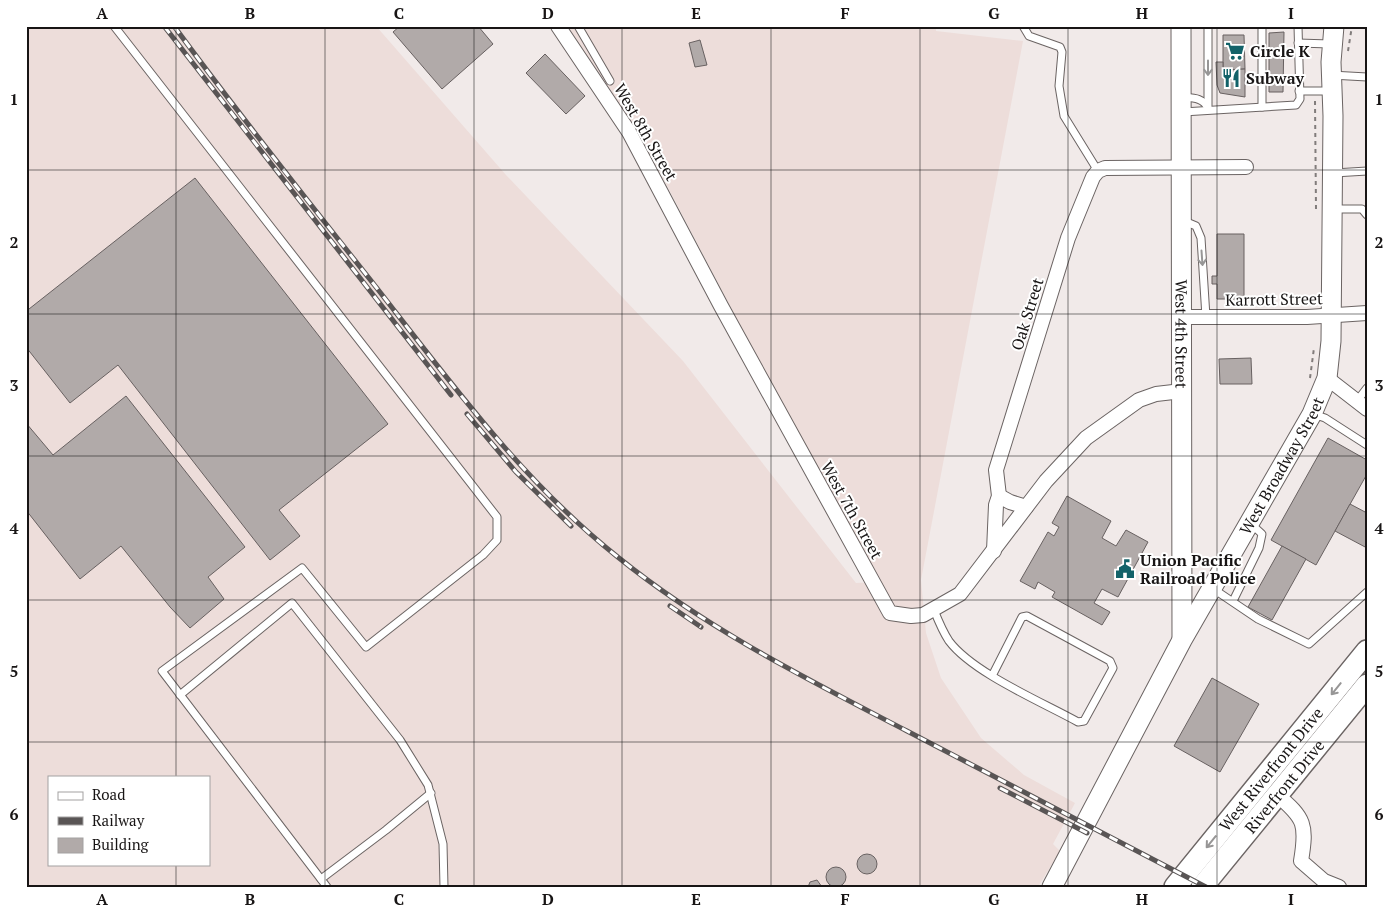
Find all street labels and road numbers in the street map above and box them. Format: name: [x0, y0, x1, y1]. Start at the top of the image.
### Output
street label: West 8th Street: [609, 79, 683, 185]
street label: Oak Street: [1006, 275, 1048, 353]
street label: West 4th Street: [1170, 279, 1193, 389]
street label: Karrott Street: [1225, 287, 1323, 311]
street label: West Broadway Street: [1234, 393, 1329, 539]
street label: West 7th Street: [816, 457, 888, 563]
street label: West Riverfront Drive: [1215, 703, 1327, 835]
street label: Riverfront Drive: [1240, 735, 1328, 837]

